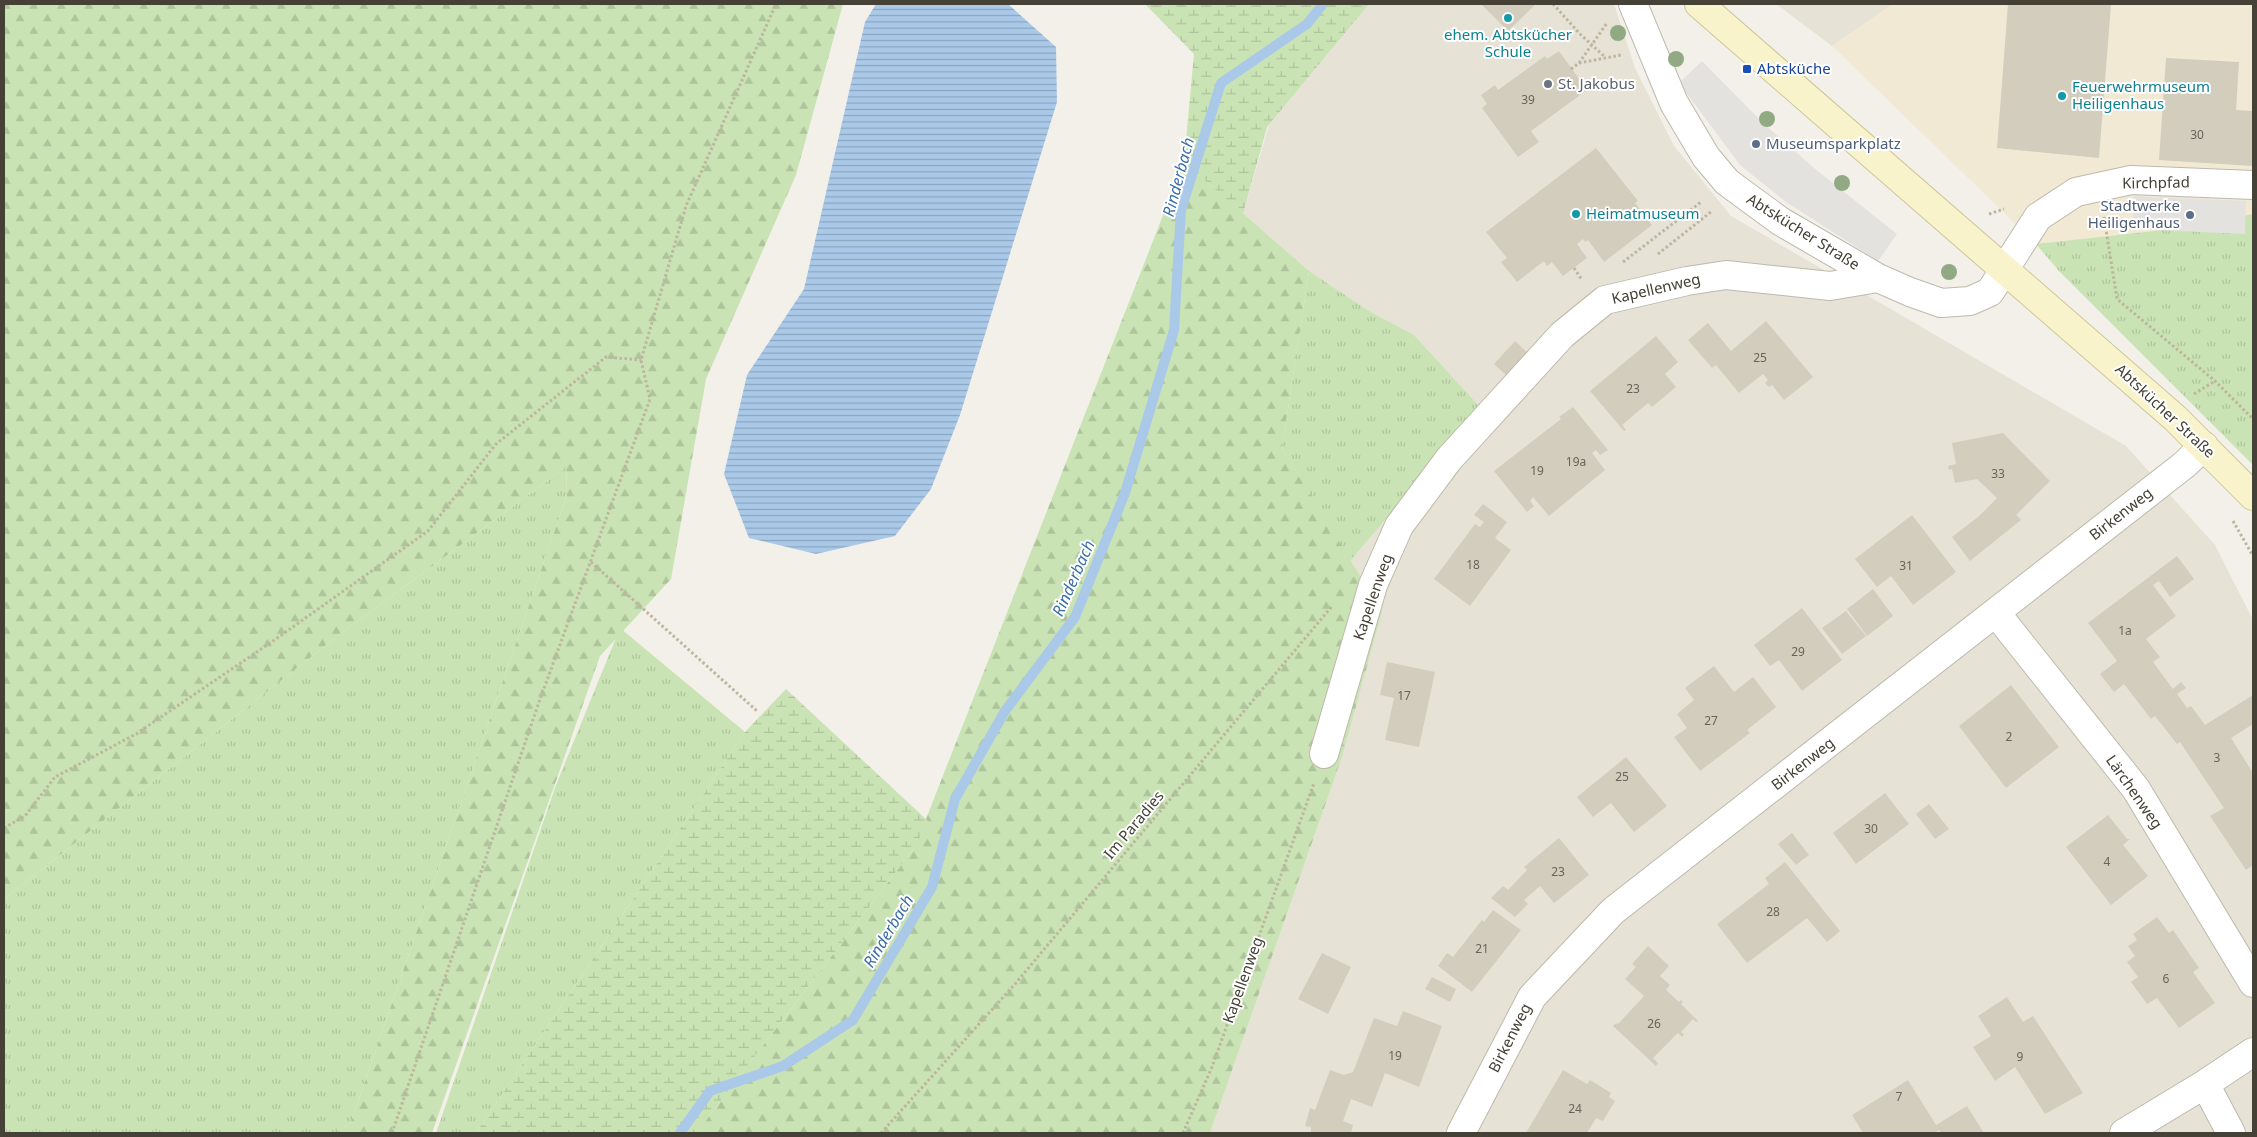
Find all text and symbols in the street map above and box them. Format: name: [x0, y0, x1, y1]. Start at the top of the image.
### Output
marker: ehem. Abtskücher Schule: [1502, 12, 1514, 24]
place label: ehem. Abtskücher Schule: [1444, 24, 1572, 61]
place label: Abtsküche: [1757, 58, 1831, 78]
marker: Abtsküche: [1741, 63, 1753, 75]
place label: St. Jakobus: [1558, 73, 1635, 93]
place label: Feuerwehrmuseum Heiligenhaus: [2072, 76, 2210, 113]
marker: St. Jakobus: [1542, 78, 1554, 90]
marker: Feuerwehrmuseum Heiligenhaus: [2056, 90, 2068, 102]
house number: 39: [1521, 91, 1535, 108]
house number: 30: [2190, 126, 2204, 143]
place label: Museumsparkplatz: [1766, 133, 1901, 153]
water label: Rinderbach: [1157, 135, 1199, 219]
marker: Museumsparkplatz: [1750, 138, 1762, 150]
street label: Kirchpfad: [2122, 171, 2190, 193]
street label: Abtskücher Straße: [1743, 188, 1864, 274]
place label: Stadtwerke Heiligenhaus: [2088, 195, 2180, 232]
place label: Heimatmuseum: [1586, 203, 1700, 223]
marker: Heimatmuseum: [1570, 208, 1582, 220]
marker: Stadtwerke Heiligenhaus: [2184, 209, 2196, 221]
street label: Kapellenweg: [1610, 268, 1702, 308]
house number: 25: [1753, 349, 1767, 366]
street label: Abtskücher Straße: [2111, 359, 2220, 462]
house number: 23: [1626, 380, 1640, 397]
house number: 19a: [1566, 453, 1586, 470]
house number: 19: [1530, 462, 1544, 479]
house number: 33: [1991, 465, 2005, 482]
street label: Birkenweg: [2085, 482, 2156, 544]
water label: Rinderbach: [1046, 537, 1100, 619]
street label: Kapellenweg: [1348, 551, 1396, 643]
house number: 18: [1466, 556, 1480, 573]
house number: 31: [1899, 557, 1913, 574]
house number: 1a: [2118, 622, 2132, 639]
house number: 29: [1791, 643, 1805, 660]
house number: 17: [1397, 687, 1411, 704]
house number: 27: [1704, 712, 1718, 729]
house number: 2: [2006, 728, 2013, 745]
street label: Birkenweg: [1767, 732, 1838, 794]
house number: 3: [2214, 749, 2221, 766]
street label: Lärchenweg: [2102, 751, 2168, 832]
house number: 25: [1615, 768, 1629, 785]
street label: Im Paradies: [1099, 786, 1168, 863]
house number: 30: [1864, 820, 1878, 837]
house number: 4: [2104, 853, 2111, 870]
house number: 23: [1551, 863, 1565, 880]
water label: Rinderbach: [858, 891, 918, 971]
house number: 28: [1766, 903, 1780, 920]
street label: Kapellenweg: [1217, 934, 1267, 1026]
house number: 21: [1475, 940, 1489, 957]
house number: 6: [2163, 970, 2170, 987]
street label: Birkenweg: [1483, 1000, 1535, 1076]
house number: 26: [1647, 1015, 1661, 1032]
house number: 19: [1388, 1047, 1402, 1064]
house number: 9: [2017, 1048, 2024, 1065]
house number: 7: [1896, 1088, 1903, 1105]
house number: 24: [1568, 1100, 1582, 1117]

